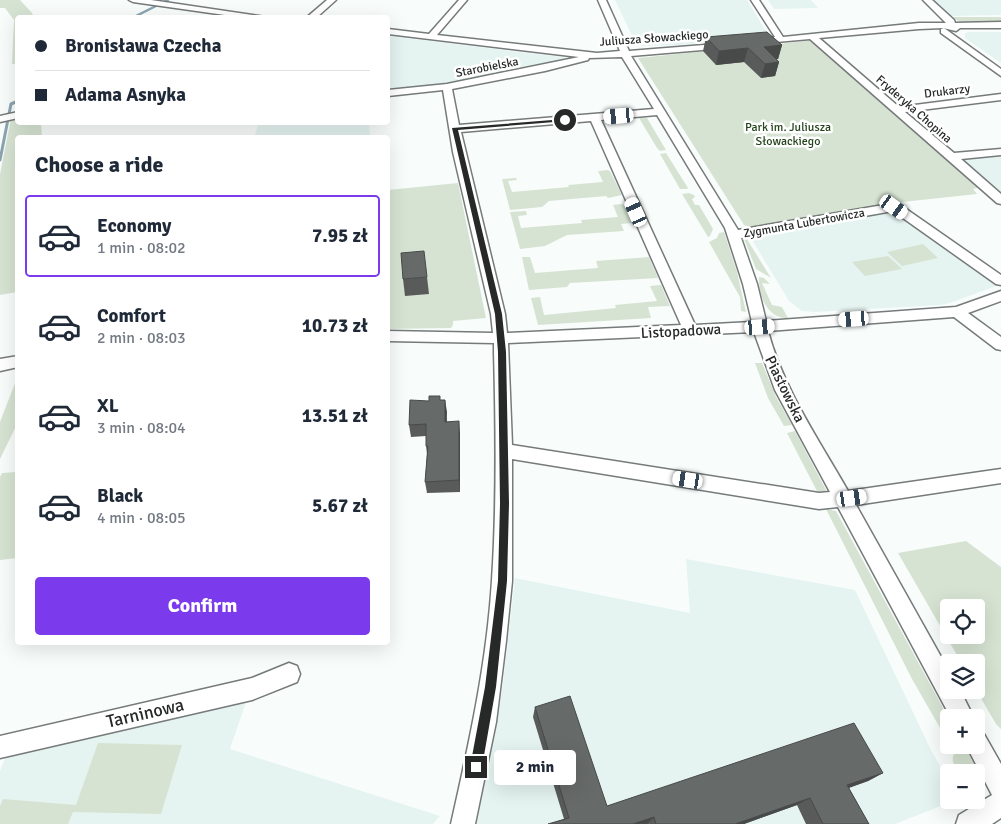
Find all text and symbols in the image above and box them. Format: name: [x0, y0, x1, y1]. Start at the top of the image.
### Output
street label: Juliusza Słowackiego: [599, 27, 709, 50]
text: Bronisława Czecha: [65, 34, 221, 58]
street label: Starobielska: [454, 54, 520, 81]
street label: Fryderyka Chopina: [873, 72, 955, 147]
street label: Drukarzy: [923, 81, 971, 102]
text: Adama Asnyka: [65, 83, 186, 107]
car: [603, 107, 634, 125]
route start: [554, 109, 576, 131]
park label: Park im. Juliusza Słowackiego: [745, 120, 831, 149]
text: Choose a ride: [35, 151, 163, 178]
car: [877, 192, 910, 222]
car: [623, 195, 648, 229]
street label: Zygmunta Lubertowicza: [742, 205, 866, 242]
icon: car: [37, 214, 82, 259]
text: Economy: [97, 214, 171, 238]
text: 7.95 zł: [312, 224, 368, 248]
text: 1 min · 08:02: [97, 238, 186, 258]
icon: car: [37, 304, 82, 349]
text: Comfort: [97, 304, 166, 328]
car: [838, 310, 869, 328]
text: 10.73 zł: [302, 314, 368, 338]
car: [744, 318, 775, 336]
street label: Listopadowa: [640, 320, 722, 342]
text: 2 min · 08:03: [97, 328, 186, 348]
street label: Piastowska: [761, 353, 809, 425]
icon: car: [37, 394, 82, 439]
text: XL: [97, 394, 119, 418]
text: 13.51 zł: [302, 404, 368, 428]
text: 3 min · 08:04: [97, 418, 186, 438]
car: [672, 470, 703, 490]
icon: car: [37, 484, 82, 529]
text: Black: [97, 484, 143, 508]
car: [836, 488, 867, 508]
text: 5.67 zł: [312, 494, 368, 518]
text: 4 min · 08:05: [97, 508, 186, 528]
button: Confirm: [35, 577, 370, 635]
map controls: [940, 599, 985, 809]
button: locate: [940, 599, 985, 644]
button: layers: [940, 654, 985, 699]
street label: Tarninowa: [104, 693, 186, 733]
button: +: [940, 709, 985, 754]
callout: 2 min: [494, 750, 576, 784]
route end: [465, 756, 487, 778]
text: 2 min: [516, 757, 554, 777]
button: −: [940, 764, 985, 809]

